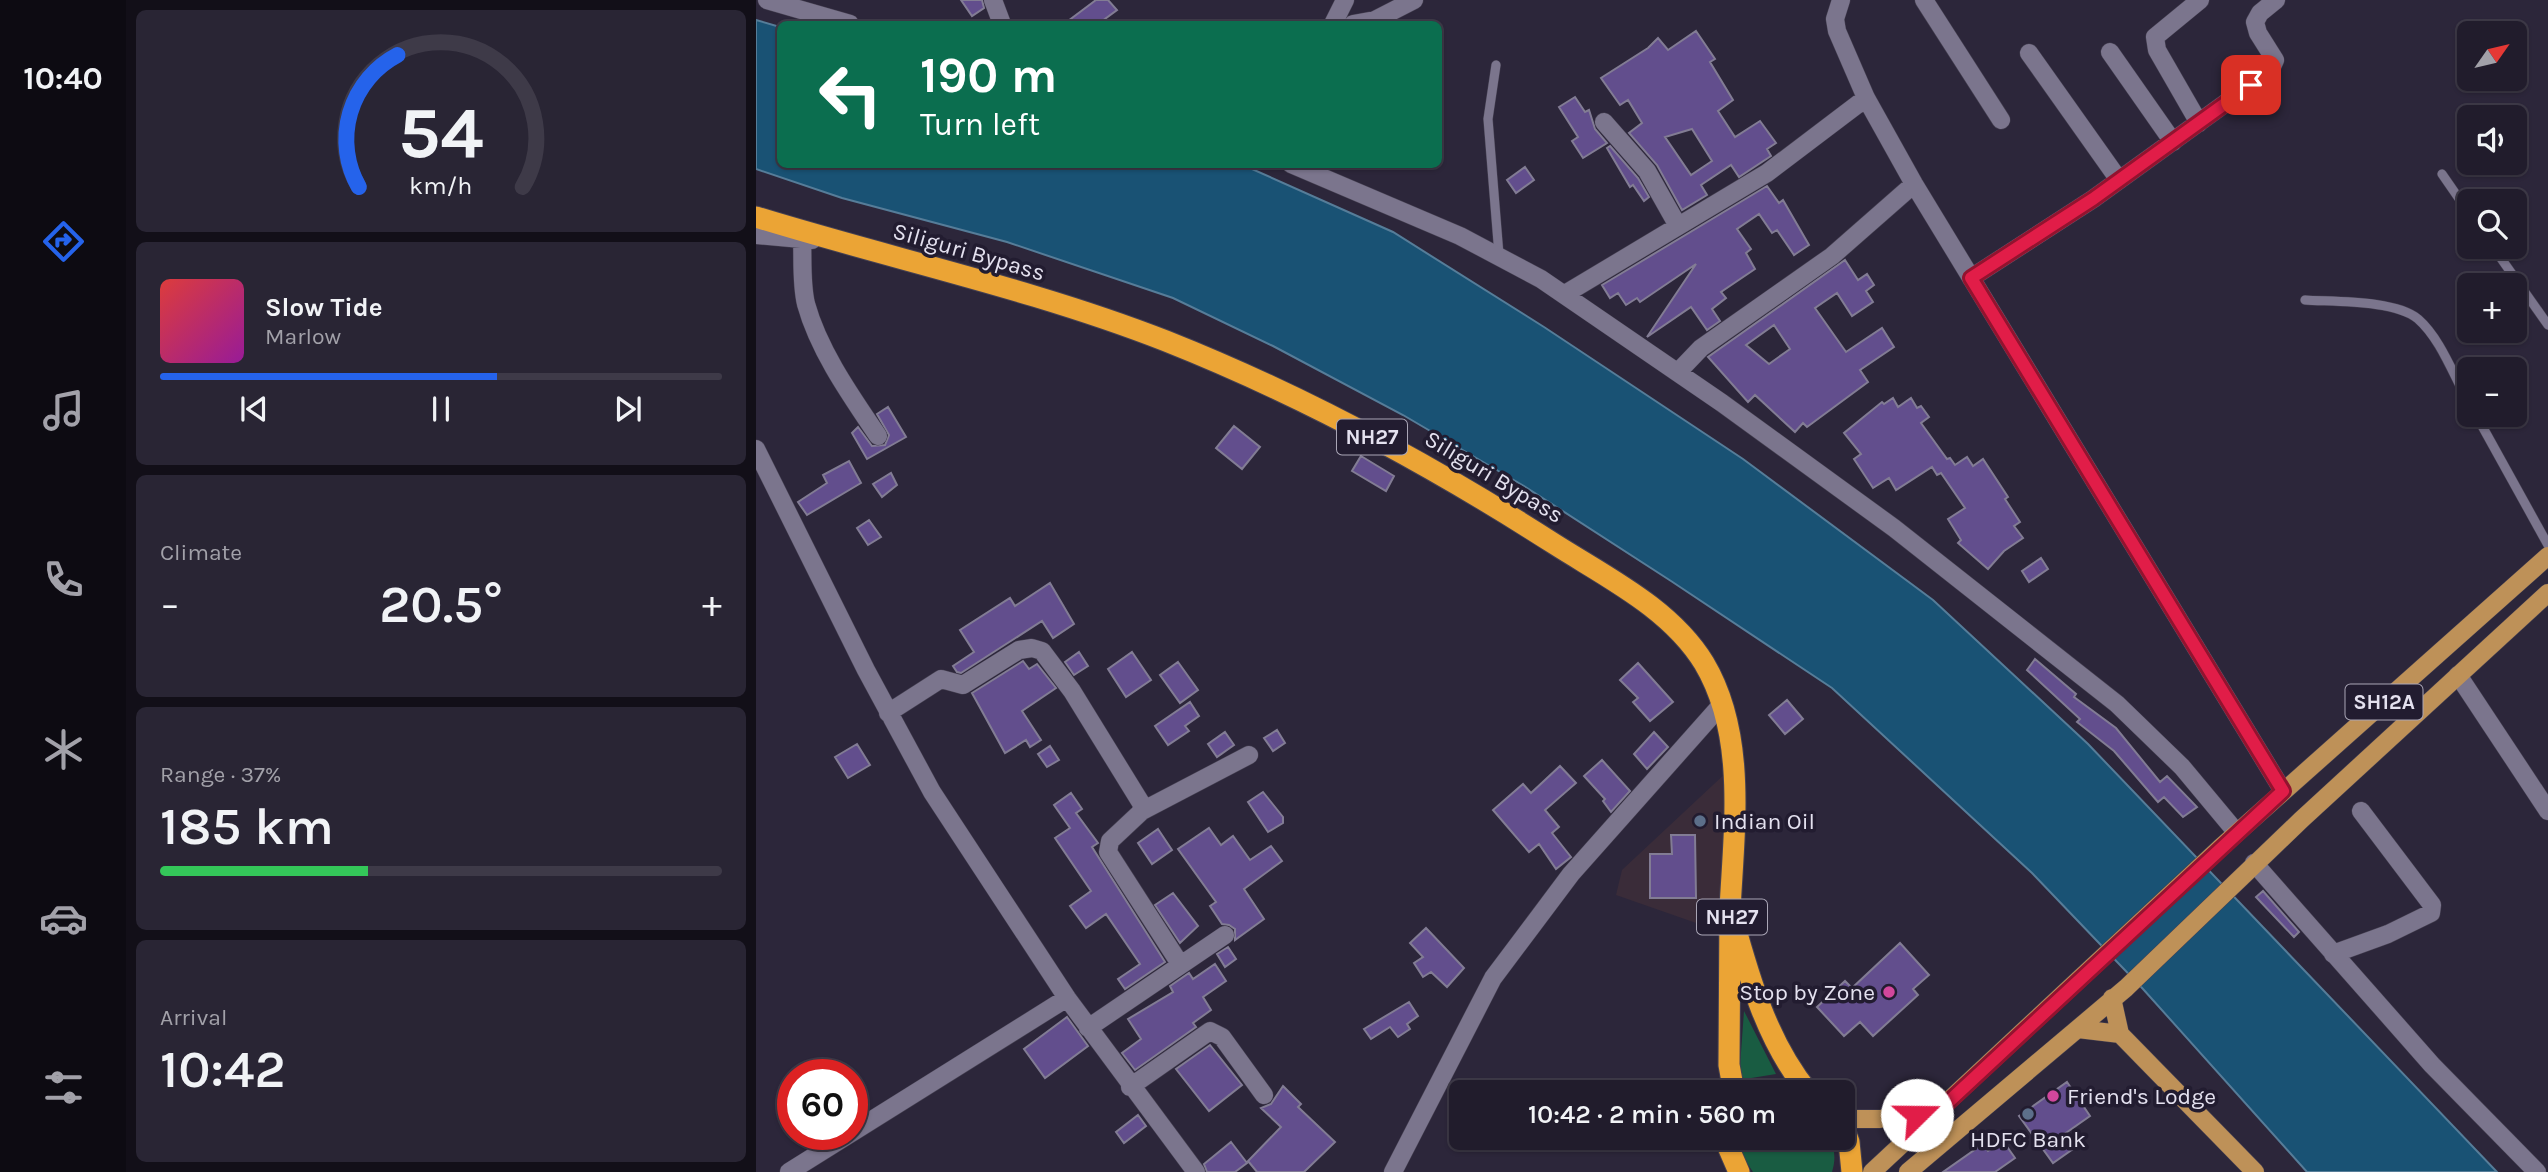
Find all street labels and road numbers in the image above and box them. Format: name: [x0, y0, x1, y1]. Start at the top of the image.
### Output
street label: Siliguri Bypass: [890, 217, 1048, 287]
road number: NH27: [1337, 420, 1407, 454]
street label: Siliguri Bypass: [1420, 425, 1568, 529]
road number: SH12A: [2346, 684, 2422, 720]
road number: NH27: [1697, 900, 1767, 934]

